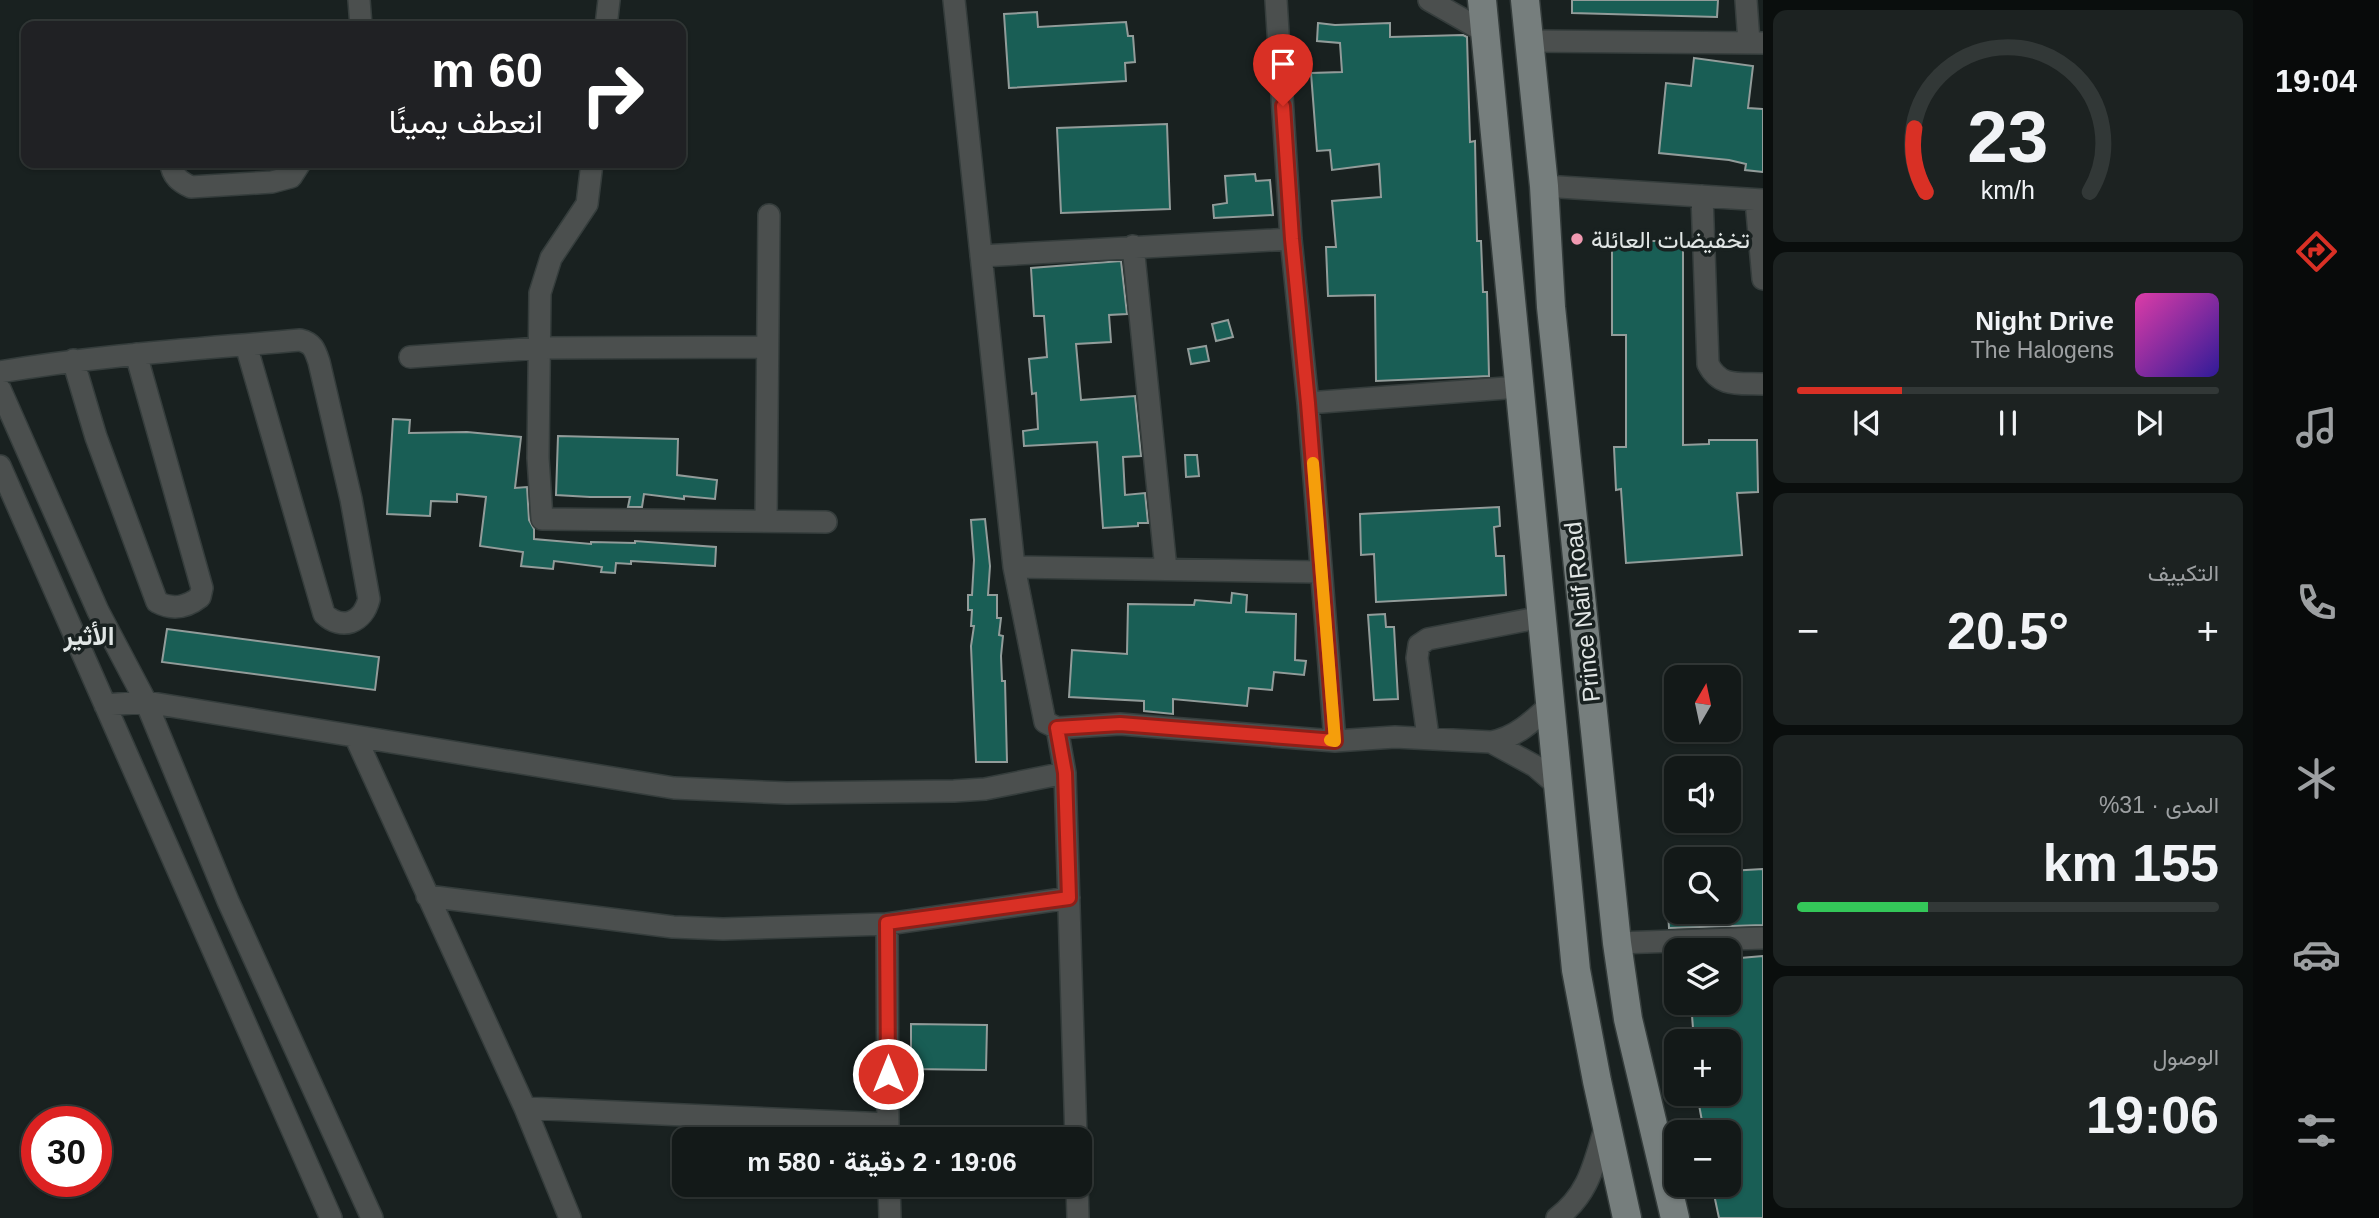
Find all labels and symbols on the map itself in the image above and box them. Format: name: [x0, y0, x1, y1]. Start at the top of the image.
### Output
pin: [1253, 34, 1313, 106]
place label: تخفيضات العائلة: [1591, 226, 1750, 254]
marker: تخفيضات العائلة: [1569, 231, 1585, 247]
street label: Prince Naif Road: [1559, 520, 1605, 704]
district label: الأثير: [63, 621, 114, 652]
north arrow: [1664, 665, 1741, 742]
position arrow: [851, 1037, 925, 1111]
speed limit sign: 30: [21, 1106, 112, 1197]

